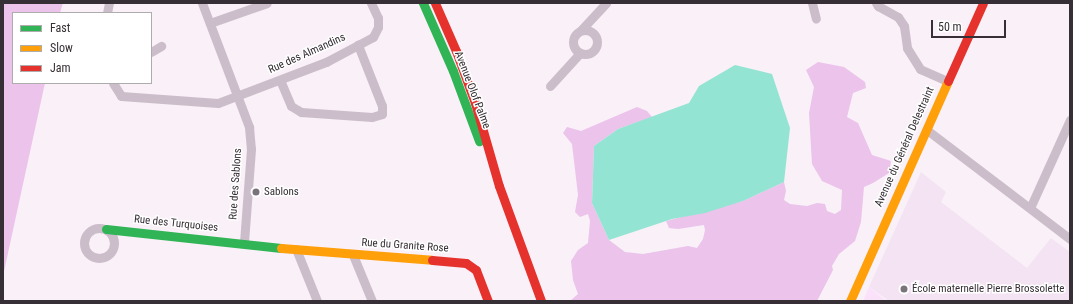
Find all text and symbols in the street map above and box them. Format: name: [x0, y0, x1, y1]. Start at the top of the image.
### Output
legend: [12, 12, 152, 84]
scale bar: [933, 12, 1008, 38]
text: 50 m: [938, 20, 962, 34]
text: Fast: [50, 21, 70, 35]
street label: Rue des Almandins: [266, 31, 348, 77]
text: Slow: [50, 41, 73, 55]
street label: Avenue Olof Palme: [451, 49, 493, 131]
text: Jam: [50, 61, 71, 75]
street label: Avenue du Général Delestraint: [873, 85, 937, 209]
street label: Rue des Sablons: [227, 148, 245, 220]
place label: Sablons: [264, 185, 299, 199]
marker: Sablons: [251, 187, 261, 197]
street label: Rue des Turquoises: [133, 213, 219, 235]
street label: Rue du Granite Rose: [361, 236, 449, 256]
place label: École maternelle Pierre Brossolette: [912, 282, 1064, 296]
marker: École maternelle Pierre Brossolette: [899, 284, 909, 294]

